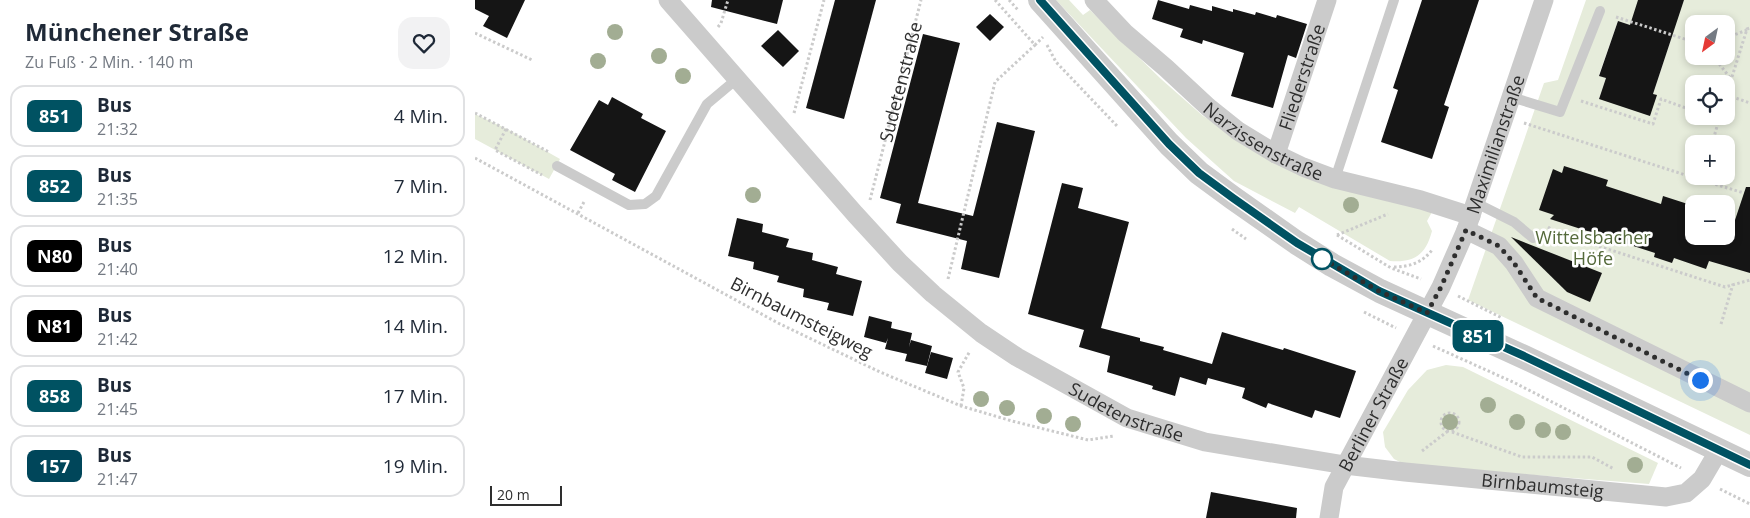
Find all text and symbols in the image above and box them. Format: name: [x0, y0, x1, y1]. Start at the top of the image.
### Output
text: Münchener Straße: [25, 15, 249, 48]
north arrow: [1685, 15, 1735, 65]
map controls: [1685, 15, 1735, 245]
button: heart: [398, 17, 450, 69]
street label: Sudetenstraße: [873, 19, 927, 145]
street label: Fliederstraße: [1273, 21, 1330, 133]
text: Zu Fuß · 2 Min. · 140 m: [25, 51, 193, 73]
street label: Maximilianstraße: [1460, 72, 1530, 217]
button: locate: [1685, 75, 1735, 125]
text: Bus: [97, 92, 132, 118]
street label: Narzissenstraße: [1199, 96, 1327, 185]
text: 4 Min.: [394, 103, 448, 129]
text: 851: [39, 104, 70, 128]
text: 21:32: [97, 118, 138, 140]
button: +: [1685, 135, 1735, 185]
text: Bus: [97, 162, 132, 188]
text: 7 Min.: [394, 173, 448, 199]
text: 852: [39, 174, 70, 198]
text: 21:35: [97, 188, 138, 210]
button: −: [1685, 195, 1735, 245]
park label: Wittelsbacher Höfe: [1535, 225, 1651, 270]
text: Bus: [97, 232, 132, 258]
text: 12 Min.: [383, 243, 448, 269]
text: N80: [37, 244, 72, 268]
unlabelled marker: [1311, 248, 1333, 270]
text: 21:40: [97, 258, 138, 280]
street label: Birnbaumsteigweg: [727, 271, 877, 363]
text: Bus: [97, 302, 132, 328]
text: 14 Min.: [383, 313, 448, 339]
text: N81: [37, 314, 72, 338]
line badge: 851: [1449, 320, 1507, 352]
text: 851: [1463, 324, 1493, 348]
text: 21:42: [97, 328, 138, 350]
street label: Berliner Straße: [1333, 353, 1413, 476]
your location: [1688, 368, 1713, 393]
text: Bus: [97, 372, 132, 398]
street label: Sudetenstraße: [1065, 376, 1187, 447]
text: 17 Min.: [383, 383, 448, 409]
text: 858: [39, 384, 70, 408]
text: 21:45: [97, 398, 138, 420]
text: Bus: [97, 442, 132, 468]
text: 19 Min.: [383, 453, 448, 479]
text: 157: [39, 454, 70, 478]
street label: Birnbaumsteig: [1480, 467, 1605, 503]
text: 21:47: [97, 468, 138, 490]
scale bar: [490, 483, 563, 506]
text: 20 m: [497, 485, 530, 504]

